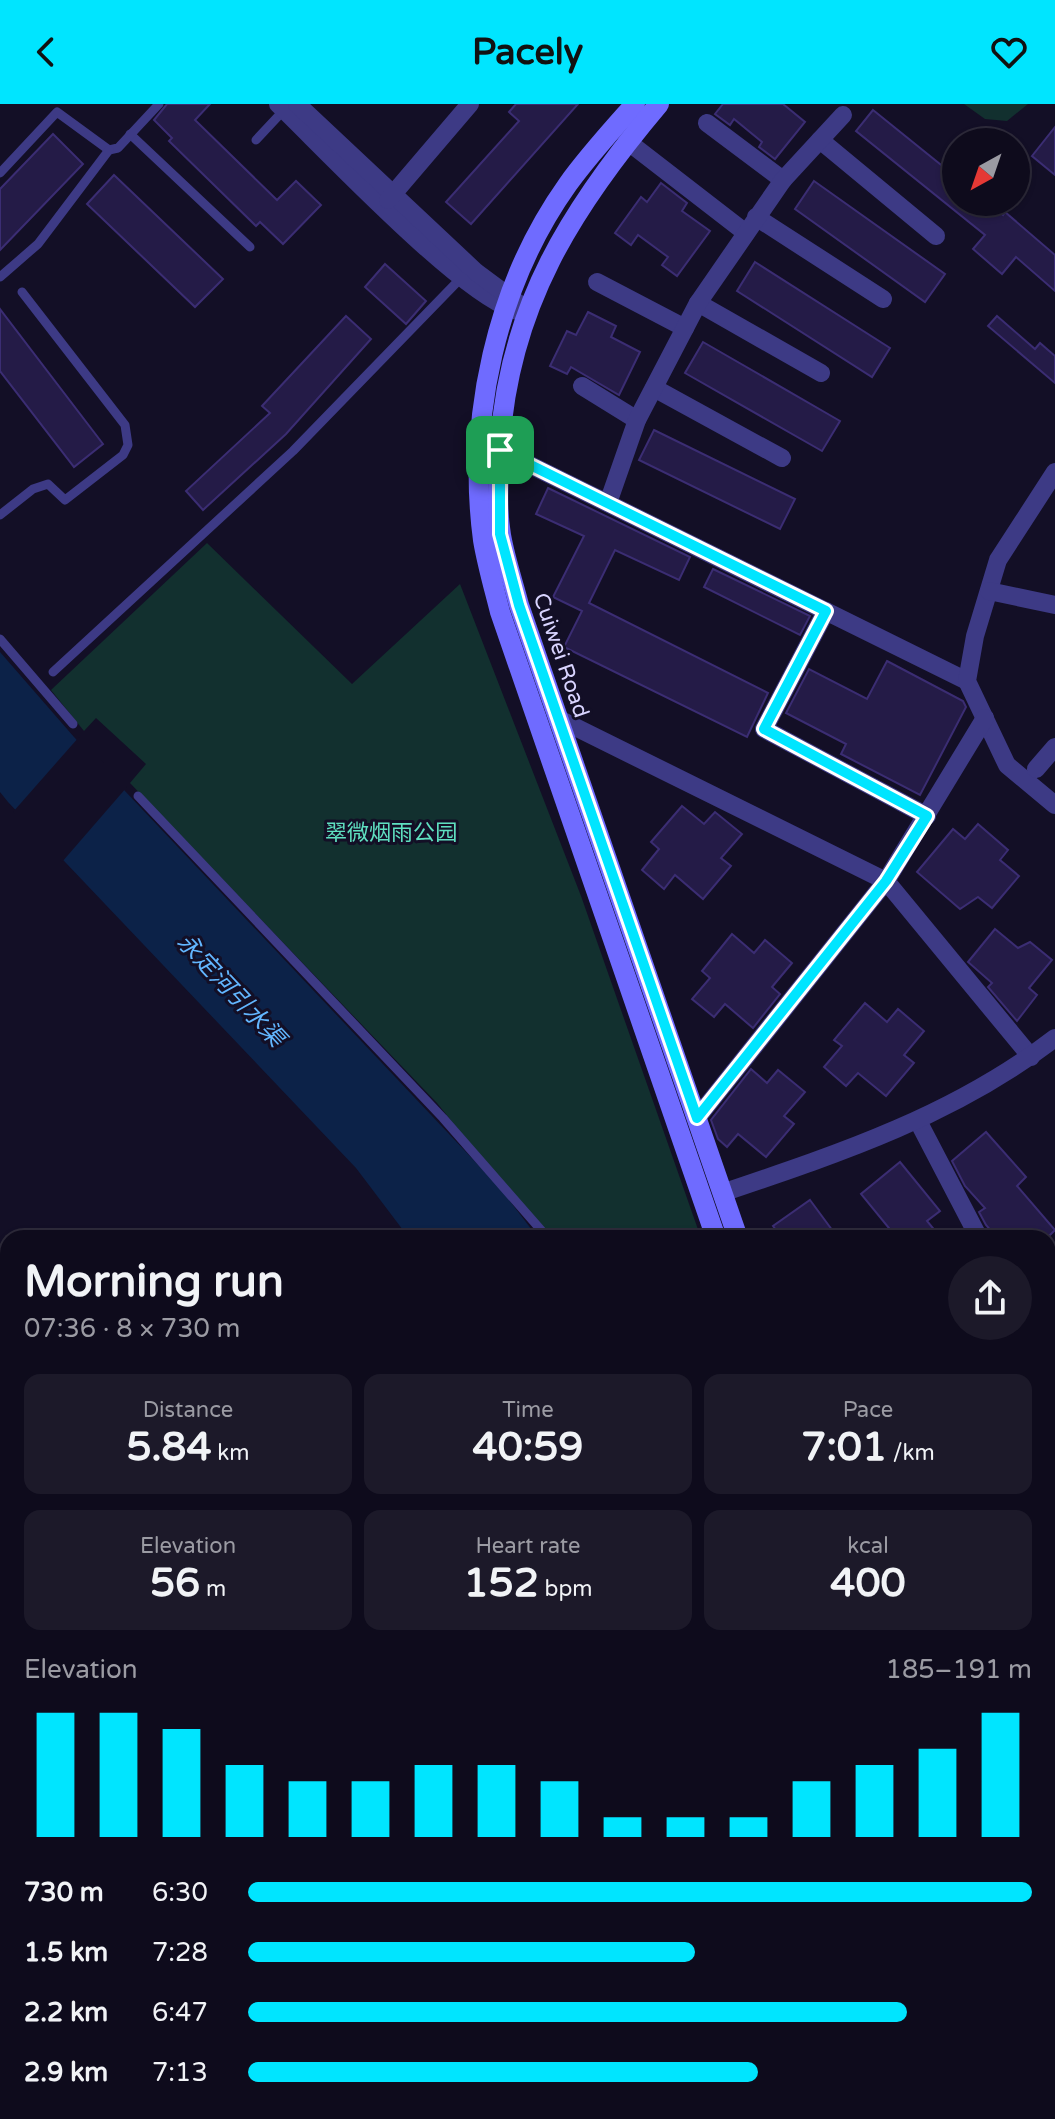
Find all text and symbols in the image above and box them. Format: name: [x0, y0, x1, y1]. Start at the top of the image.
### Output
icon: back: [24, 30, 68, 74]
icon: heart: [987, 30, 1031, 74]
text: Pacely: [472, 31, 583, 74]
north arrow: [942, 128, 1030, 216]
map controls: [942, 128, 1030, 216]
pin: [466, 416, 534, 484]
icon: arrive: [478, 428, 522, 472]
street label: Cuiwei Road: [528, 590, 595, 721]
park label: 翠微烟雨公园: [325, 820, 457, 846]
water label: 永定河引水渠: [171, 928, 292, 1055]
text: Morning run: [24, 1256, 284, 1309]
button: share: [948, 1256, 1032, 1340]
text: 07:36 · 8 × 730 m: [24, 1313, 240, 1344]
text: Distance: [143, 1397, 233, 1423]
text: Time: [502, 1397, 554, 1423]
text: Pace: [843, 1397, 893, 1423]
text: 5.84: [126, 1423, 212, 1471]
text: 40:59: [473, 1423, 583, 1471]
text: 7:01: [801, 1423, 887, 1471]
text: km: [212, 1440, 250, 1466]
text: /km: [887, 1440, 935, 1466]
text: Elevation: [140, 1533, 236, 1559]
text: Heart rate: [476, 1533, 580, 1559]
text: kcal: [847, 1533, 889, 1559]
text: 56: [150, 1559, 200, 1607]
text: 152: [463, 1559, 539, 1607]
text: 400: [830, 1559, 906, 1607]
text: m: [200, 1576, 226, 1602]
text: bpm: [539, 1576, 593, 1602]
text: Elevation: [24, 1654, 138, 1685]
text: 185–191 m: [886, 1654, 1032, 1685]
text: 730 m: [24, 1877, 104, 1908]
text: 6:30: [152, 1877, 208, 1908]
text: 1.5 km: [24, 1937, 108, 1968]
text: 7:28: [152, 1937, 208, 1968]
text: 2.2 km: [24, 1997, 108, 2028]
text: 6:47: [152, 1997, 208, 2028]
text: 2.9 km: [24, 2057, 108, 2088]
text: 7:13: [152, 2057, 208, 2088]

